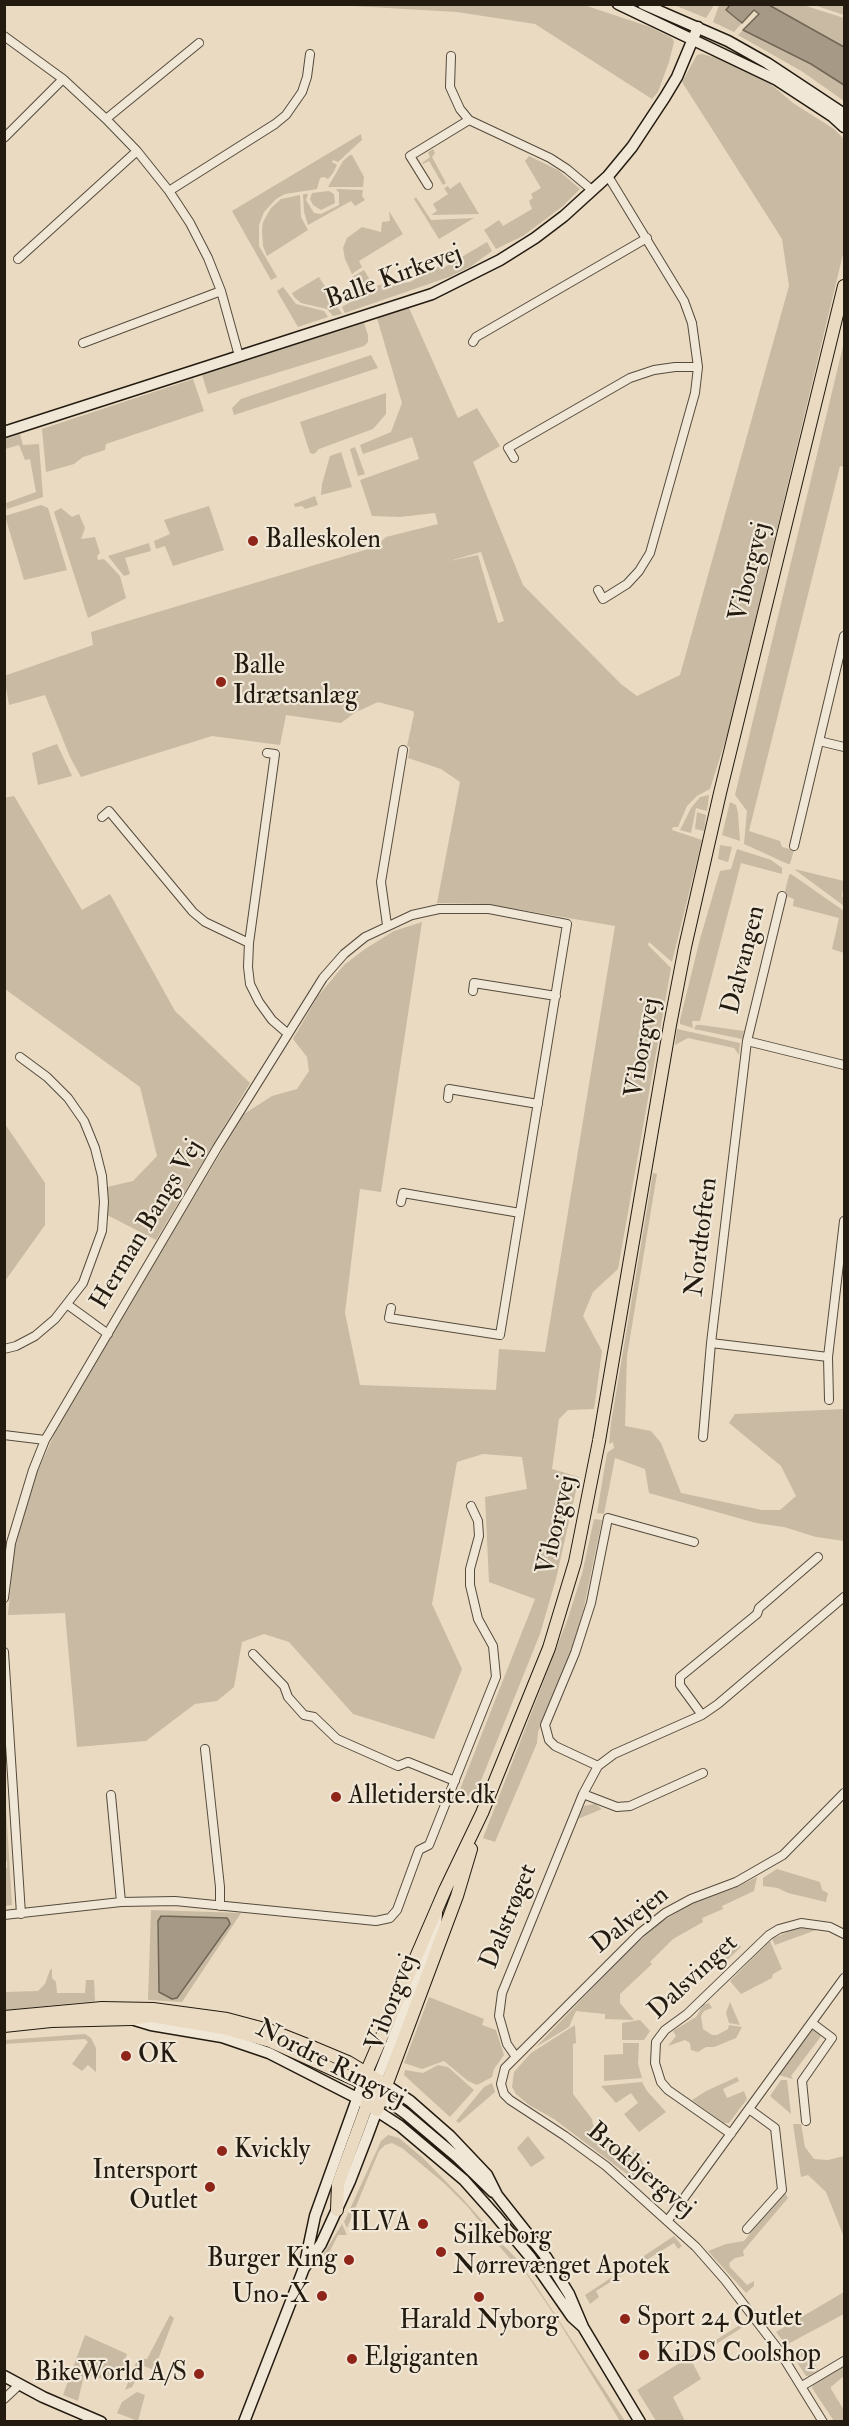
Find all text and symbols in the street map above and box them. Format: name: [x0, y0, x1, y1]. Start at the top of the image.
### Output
street label: Balle Kirkevej: [322, 239, 466, 317]
street label: Viborgvej: [724, 519, 778, 625]
place label: Balleskolen: [265, 525, 381, 557]
marker: Balleskolen: [246, 534, 260, 548]
place label: Balle Idrætsanlæg: [233, 651, 358, 712]
marker: Balle Idrætsanlæg: [214, 675, 228, 689]
street label: Dalvangen: [716, 903, 774, 1017]
street label: Viborgvej: [620, 996, 668, 1100]
street label: Herman Bangs Vej: [85, 1134, 211, 1316]
street label: Nordtoften: [680, 1176, 726, 1298]
street label: Viborgvej: [531, 1472, 585, 1578]
place label: Alletiderste.dk: [348, 1781, 496, 1813]
marker: Alletiderste.dk: [329, 1790, 343, 1804]
street label: Dalstrøget: [475, 1860, 545, 1974]
street label: Dalvejen: [586, 1880, 676, 1962]
street label: Dalsvinget: [643, 1929, 745, 2027]
street label: Viborgvej: [360, 1950, 426, 2056]
street label: Nordre Ringvej: [250, 2014, 410, 2116]
place label: OK: [138, 2040, 177, 2072]
marker: OK: [119, 2049, 133, 2063]
street label: Brokbjergvej: [580, 2117, 700, 2225]
place label: Kvickly: [234, 2135, 310, 2167]
marker: Kvickly: [215, 2144, 229, 2158]
place label: Intersport Outlet: [93, 2156, 198, 2218]
marker: Intersport Outlet: [203, 2180, 217, 2194]
place label: ILVA: [350, 2208, 411, 2240]
marker: ILVA: [416, 2217, 430, 2231]
place label: Silkeborg Nørrevænget Apotek: [453, 2221, 670, 2282]
place label: Burger King: [207, 2244, 337, 2276]
marker: Silkeborg Nørrevænget Apotek: [434, 2245, 448, 2259]
marker: Burger King: [342, 2253, 356, 2267]
place label: Uno-X: [232, 2280, 310, 2312]
marker: Uno-X: [315, 2289, 329, 2303]
marker: Harald Nyborg: [472, 2290, 486, 2304]
place label: Sport 24 Outlet: [637, 2303, 802, 2335]
place label: Harald Nyborg: [400, 2306, 558, 2338]
marker: Sport 24 Outlet: [618, 2312, 632, 2326]
place label: KiDS Coolshop: [656, 2339, 821, 2371]
place label: Elgiganten: [364, 2343, 479, 2375]
marker: KiDS Coolshop: [637, 2348, 651, 2362]
marker: Elgiganten: [345, 2352, 359, 2366]
place label: BikeWorld A/S: [34, 2358, 187, 2390]
marker: BikeWorld A/S: [192, 2367, 206, 2381]

